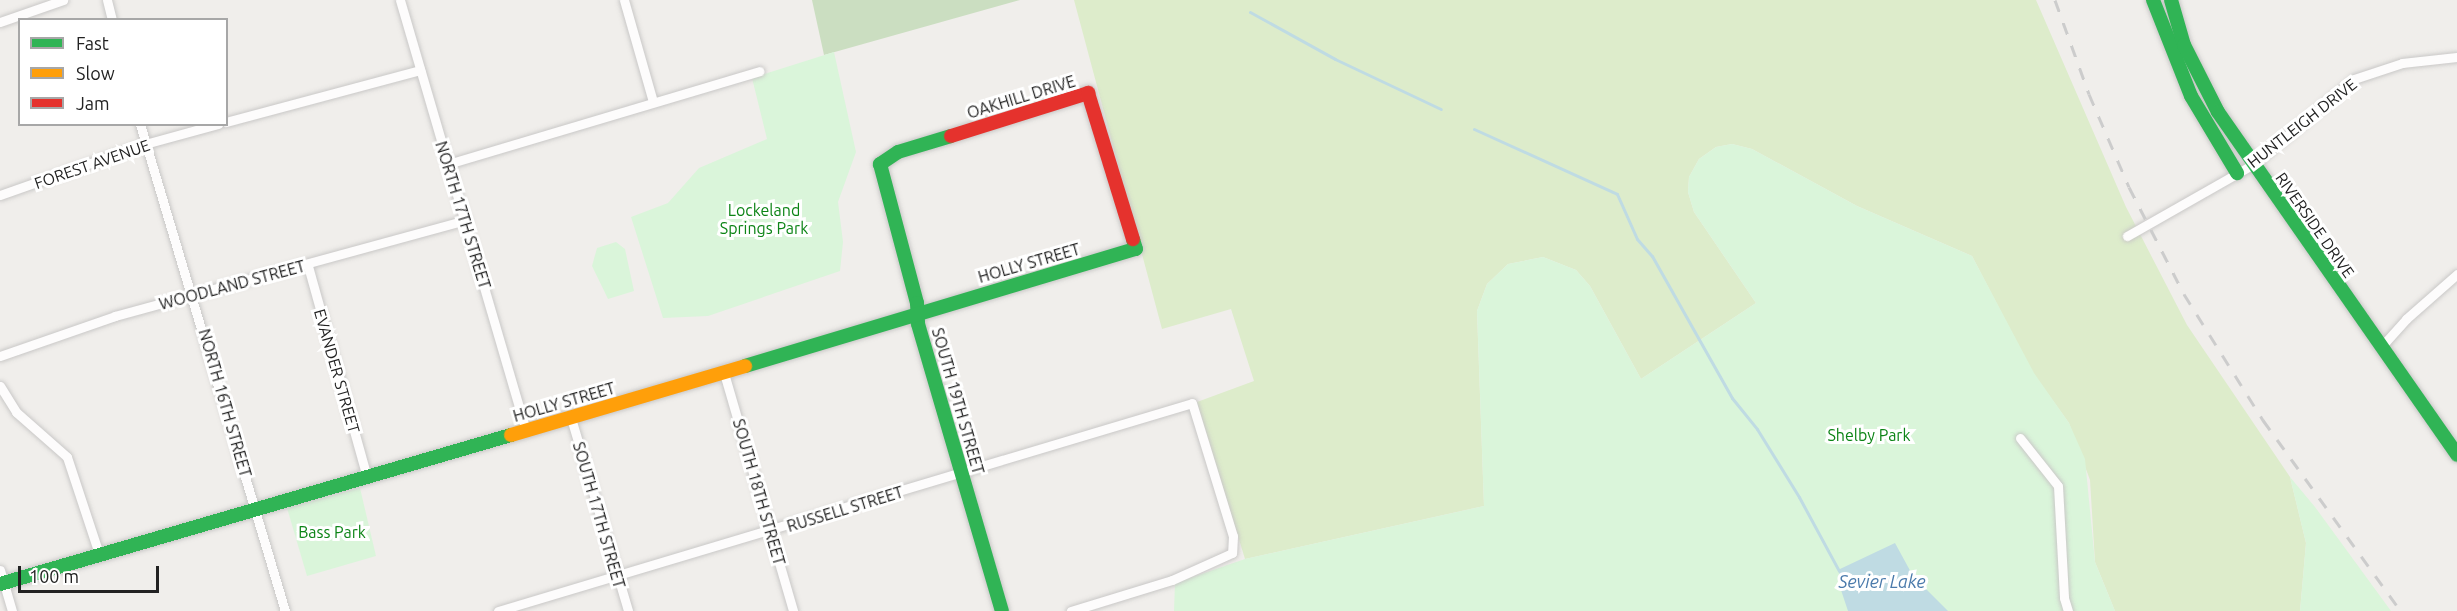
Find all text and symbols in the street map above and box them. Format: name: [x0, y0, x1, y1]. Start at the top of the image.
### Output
legend: [18, 18, 228, 126]
text: Fast: [76, 33, 109, 53]
text: Slow: [76, 63, 115, 83]
street label: OAKHILL DRIVE: [965, 71, 1077, 123]
street label: HUNTLEIGH DRIVE: [2243, 74, 2361, 172]
text: Jam: [76, 93, 110, 113]
street label: FOREST AVENUE: [32, 135, 152, 193]
street label: NORTH 17TH STREET: [431, 139, 495, 291]
street label: RIVERSIDE DRIVE: [2272, 169, 2358, 281]
park label: Lockeland Springs Park: [720, 200, 808, 238]
street label: HOLLY STREET: [976, 239, 1082, 287]
street label: WOODLAND STREET: [157, 256, 307, 314]
street label: EVANDER STREET: [310, 307, 364, 435]
street label: SOUTH 19TH STREET: [928, 326, 988, 476]
street label: NORTH 16TH STREET: [195, 327, 255, 479]
street label: HOLLY STREET: [511, 378, 617, 426]
street label: SOUTH 18TH STREET: [729, 417, 789, 567]
park label: Shelby Park: [1827, 425, 1911, 445]
street label: SOUTH 17TH STREET: [569, 440, 629, 590]
street label: RUSSELL STREET: [784, 482, 906, 536]
park label: Bass Park: [298, 522, 366, 542]
scale bar: [21, 554, 162, 592]
text: 100 m: [29, 566, 79, 586]
water label: Sevier Lake: [1838, 570, 1926, 592]

